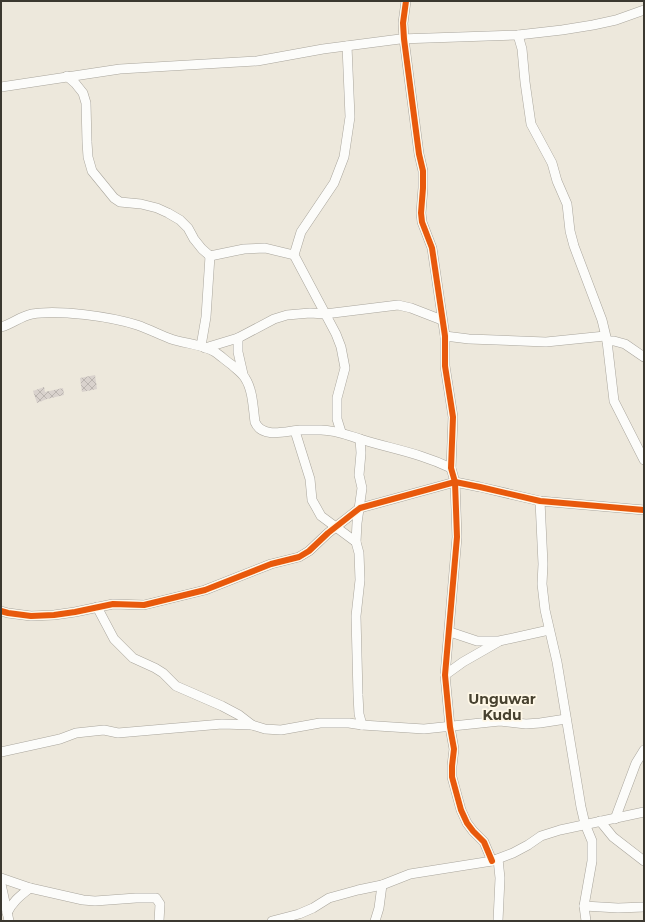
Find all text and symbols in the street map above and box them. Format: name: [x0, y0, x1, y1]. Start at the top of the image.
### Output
district label: Unguwar Kudu: [468, 690, 536, 724]

